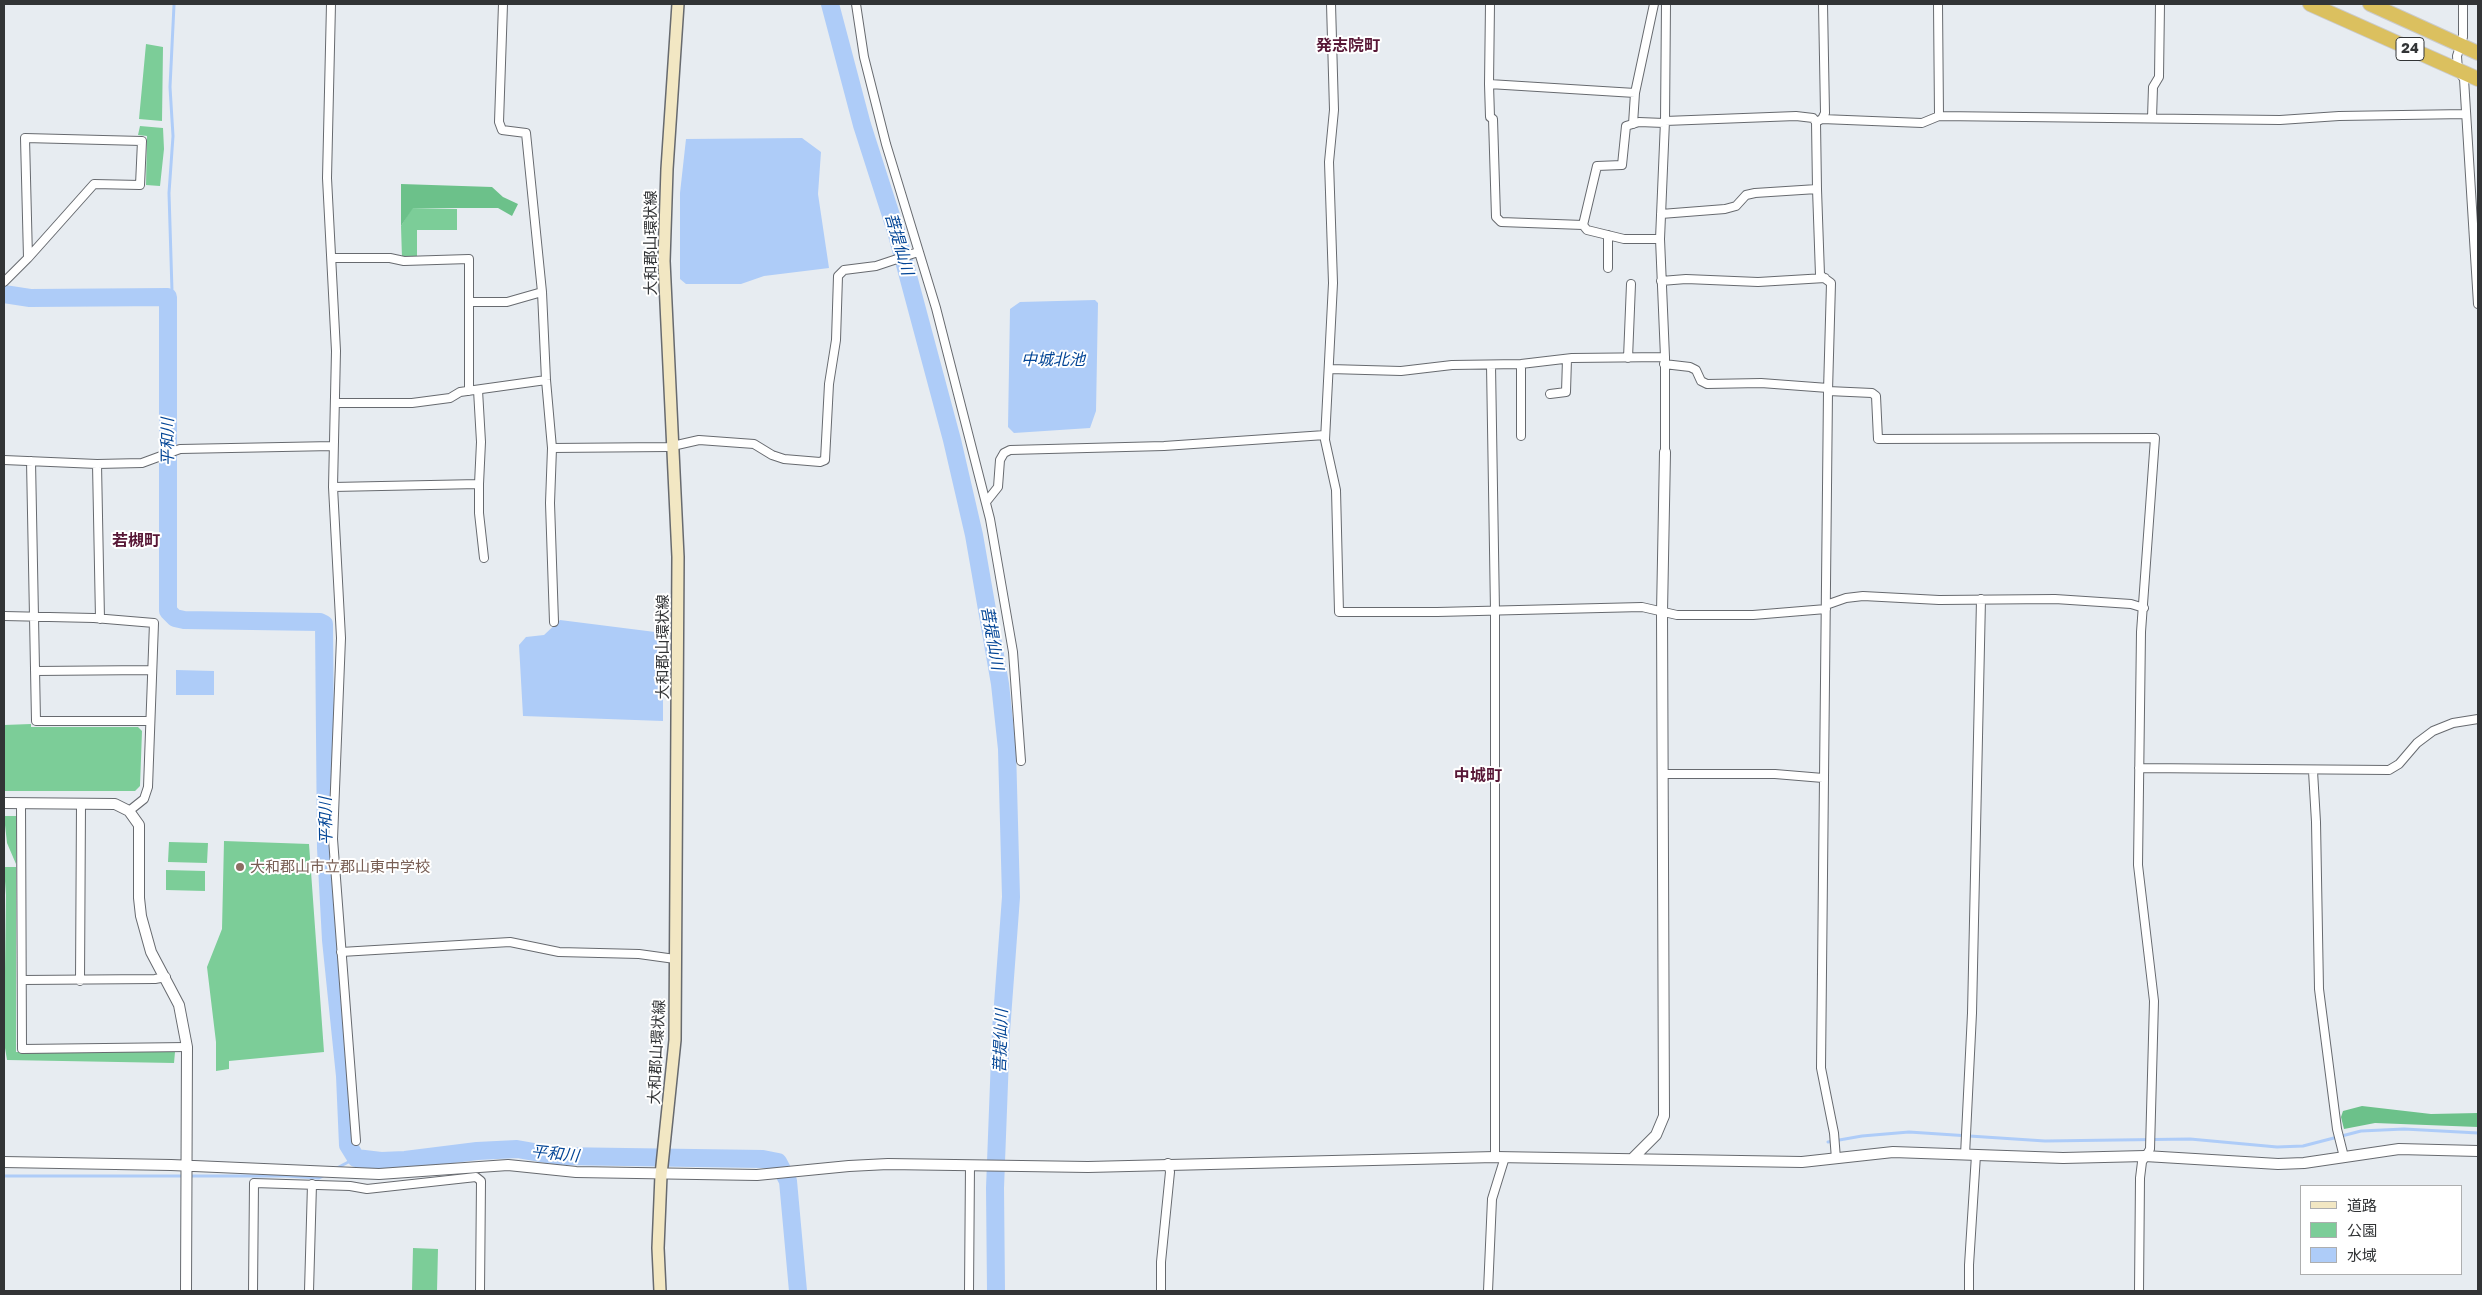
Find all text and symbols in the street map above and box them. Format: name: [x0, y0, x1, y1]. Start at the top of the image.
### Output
district label: 発志院町: [1316, 36, 1380, 56]
road number: 24: [2396, 38, 2424, 61]
street label: 大和郡山環状線: [642, 191, 660, 295]
water label: 菩提仙川: [881, 211, 917, 277]
water label: 中城北池: [1021, 350, 1085, 370]
water label: 平和川: [158, 418, 178, 466]
district label: 若槻町: [112, 531, 160, 551]
street label: 大和郡山環状線: [654, 595, 672, 699]
water label: 菩提仙川: [977, 605, 1007, 671]
district label: 中城町: [1454, 766, 1502, 786]
water label: 平和川: [316, 797, 336, 845]
place label: 大和郡山市立郡山東中学校: [250, 858, 430, 876]
marker: 大和郡山市立郡山東中学校: [234, 861, 246, 873]
street label: 大和郡山環状線: [645, 999, 669, 1105]
water label: 菩提仙川: [990, 1009, 1012, 1073]
water label: 平和川: [530, 1142, 580, 1166]
legend: [2300, 1185, 2462, 1275]
text: 道路: [2347, 1196, 2377, 1214]
text: 公園: [2347, 1221, 2377, 1239]
text: 水域: [2347, 1246, 2377, 1264]

